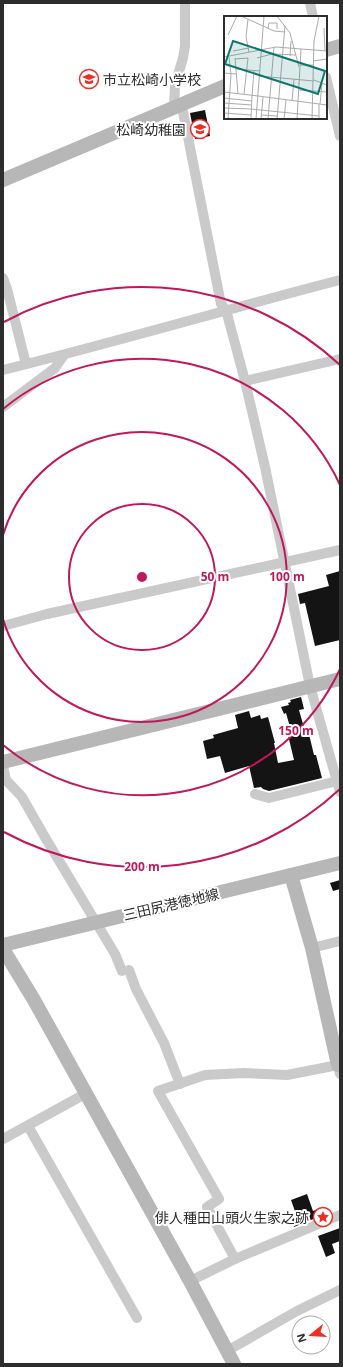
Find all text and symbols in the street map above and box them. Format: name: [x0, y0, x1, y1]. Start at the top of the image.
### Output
inset map: [224, 16, 327, 119]
school or university icon: 市立松崎小学校: [78, 68, 100, 90]
place label: 市立松崎小学校: [103, 70, 201, 89]
school or university icon: 松崎幼稚園: [189, 118, 211, 140]
place label: 松崎幼稚園: [116, 120, 186, 139]
text: 50 m: [201, 568, 229, 585]
text: 100 m: [269, 568, 305, 585]
centre of rings: [135, 570, 149, 584]
text: 150 m: [278, 722, 314, 739]
text: 200 m: [124, 858, 160, 875]
street label: 三田尻港徳地線: [121, 884, 221, 924]
place icon: 俳人種田山頭火生家之跡: [312, 1206, 334, 1228]
place label: 俳人種田山頭火生家之跡: [155, 1208, 309, 1227]
north arrow: [291, 1315, 331, 1355]
text: N: [292, 1332, 310, 1345]

